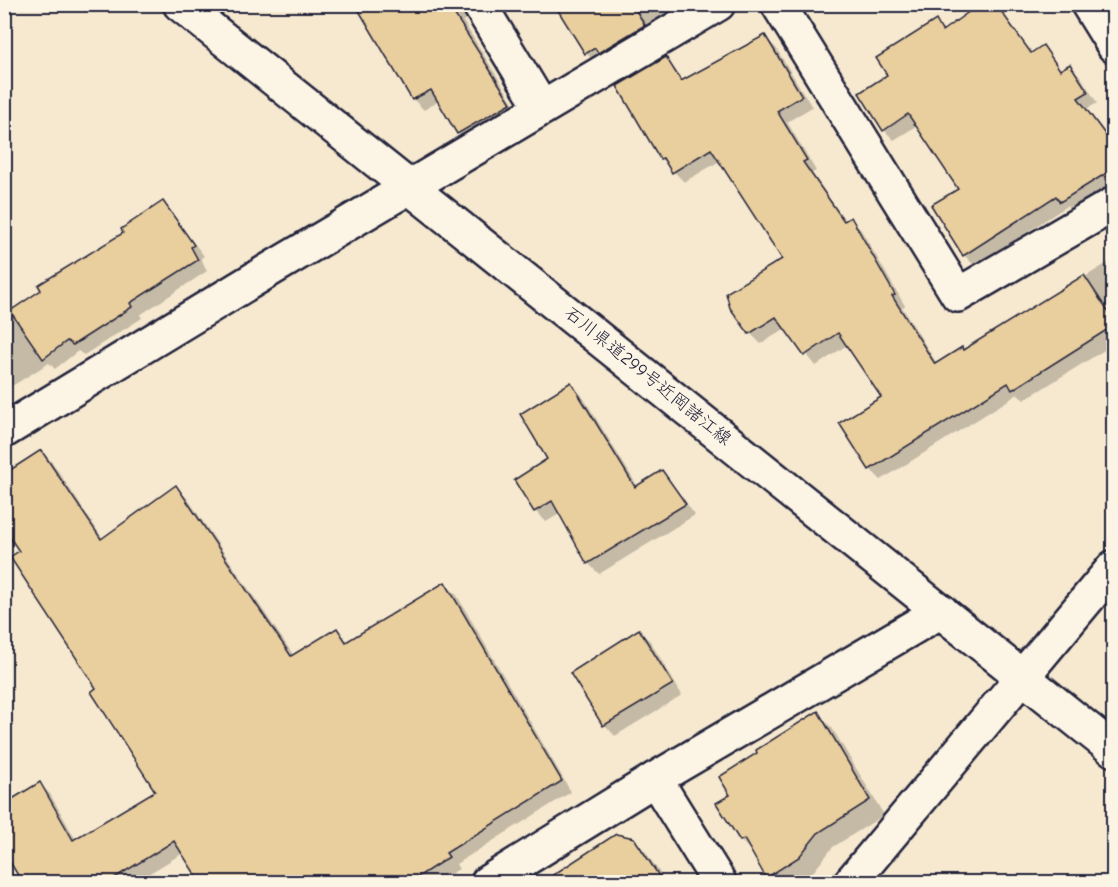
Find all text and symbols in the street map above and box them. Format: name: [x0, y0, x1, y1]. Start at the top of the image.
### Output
street label: 石川県道299号近岡諸江線: [560, 302, 736, 450]

